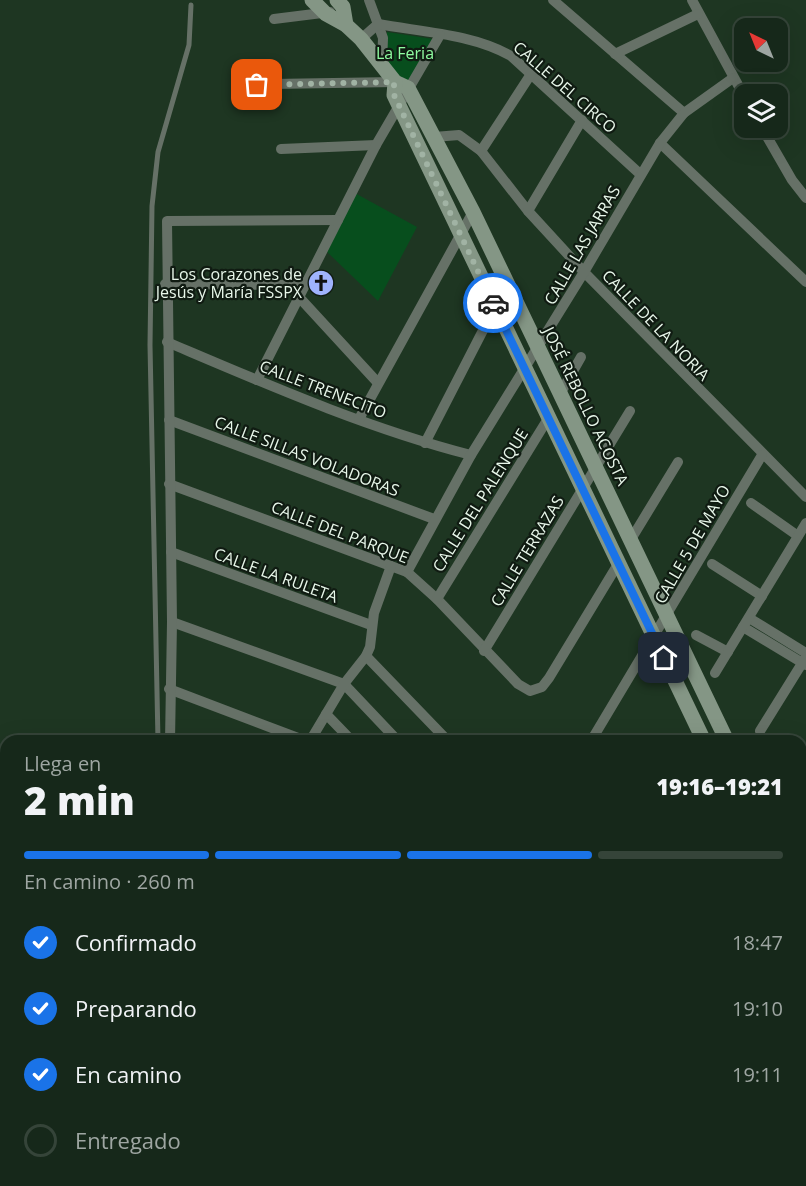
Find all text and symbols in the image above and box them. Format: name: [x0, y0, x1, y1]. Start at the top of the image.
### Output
north arrow: [734, 18, 788, 72]
map controls: [734, 18, 788, 138]
street label: CALLE DEL CIRCO: [509, 36, 621, 138]
park label: La Feria: [376, 42, 434, 64]
pin: [231, 59, 282, 110]
icon: bag: [240, 68, 273, 101]
button: layers: [734, 84, 788, 138]
street label: CALLE LAS JARRAS: [539, 181, 625, 309]
place label: Los Corazones de Jesús y María FSSPX: [154, 263, 303, 303]
street label: CALLE DE LA NORIA: [597, 265, 715, 386]
church icon: Los Corazones de Jesús y María FSSPX: [306, 268, 336, 298]
courier: [463, 273, 523, 333]
icon: car: [477, 287, 510, 320]
street label: JOSÉ REBOLLO ACOSTA: [537, 321, 634, 490]
street label: CALLE TRENECITO: [256, 355, 390, 423]
street label: CALLE SILLAS VOLADORAS: [211, 411, 403, 502]
street label: CALLE DEL PALENQUE: [427, 424, 533, 576]
street label: CALLE 5 DE MAYO: [649, 481, 735, 607]
street label: CALLE TERRAZAS: [485, 491, 569, 610]
street label: CALLE DEL PARQUE: [268, 496, 412, 568]
street label: CALLE LA RULETA: [211, 542, 342, 608]
pin: [638, 632, 689, 683]
icon: home: [647, 641, 680, 674]
text: Llega en: [24, 750, 101, 777]
text: 19:16–19:21: [656, 771, 783, 801]
text: 2 min: [24, 773, 135, 826]
text: En camino · 260 m: [24, 868, 195, 895]
icon: check: [24, 926, 57, 959]
text: Confirmado: [75, 927, 197, 957]
text: 18:47: [732, 929, 783, 956]
icon: check: [24, 992, 57, 1025]
text: Preparando: [75, 993, 197, 1023]
text: 19:10: [732, 995, 783, 1022]
icon: check: [24, 1058, 57, 1091]
text: En camino: [75, 1059, 182, 1089]
text: 19:11: [732, 1061, 783, 1088]
text: Entregado: [75, 1125, 181, 1155]

